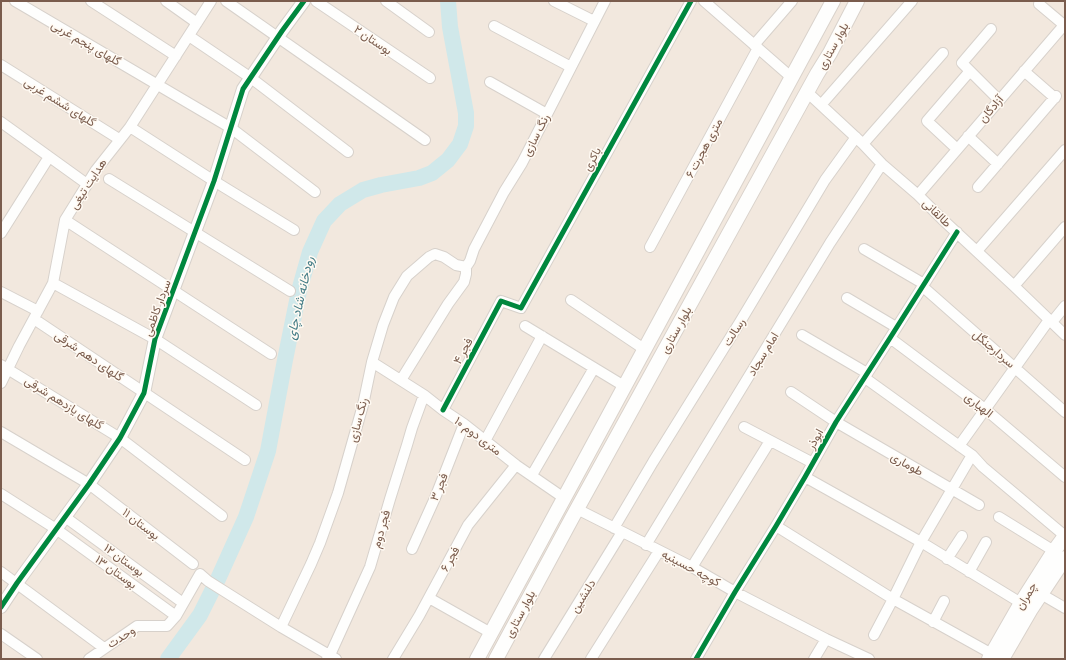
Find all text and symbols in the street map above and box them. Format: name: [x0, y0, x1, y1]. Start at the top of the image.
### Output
street label: گلهای پنجم غربی: [49, 17, 123, 69]
street label: بلوار ستاری: [814, 20, 852, 72]
street label: بوستان ۲: [351, 22, 395, 58]
street label: گلهای ششم غربی: [22, 74, 98, 130]
street label: آزادگان: [976, 92, 1006, 126]
street label: رنگ سازی: [519, 111, 553, 159]
street label: ۶ متری هجرت: [682, 116, 726, 180]
street label: باکری: [580, 145, 604, 173]
street label: هدایت تیغی: [66, 156, 110, 212]
street label: طالقانی: [920, 196, 954, 230]
water label: رودخانه شاد چای: [283, 255, 317, 341]
street label: سردار کاظمی: [140, 278, 174, 338]
street label: بلوار ستاری: [657, 304, 695, 356]
street label: رسالت: [720, 315, 748, 349]
street label: سردارجنگل: [970, 327, 1018, 371]
street label: گلهای دهم شرقی: [52, 328, 126, 384]
street label: امام سجاد: [744, 330, 782, 378]
street label: فجر ۴: [450, 335, 476, 367]
street label: گلهای یازدهم شرقی: [22, 373, 106, 433]
street label: الهیاری: [962, 389, 996, 421]
street label: رنگ سازی: [345, 396, 371, 444]
street label: ۱۰ متری دوم: [452, 414, 504, 458]
street label: ابوذر: [803, 426, 827, 452]
street label: طوماری: [888, 449, 926, 479]
street label: فجر ۳: [427, 471, 451, 503]
street label: بوستان ۱۱: [119, 505, 163, 543]
street label: فجر دوم: [369, 508, 393, 550]
street label: بوستان ۱۲: [101, 541, 147, 579]
street label: فجر ۶: [437, 544, 463, 574]
street label: کوچه حسینیه: [659, 547, 723, 589]
street label: بوستان ۱۳: [92, 552, 140, 592]
street label: دلنشین: [567, 577, 599, 615]
street label: چمران: [1012, 580, 1040, 612]
street label: بلوار ستاری: [501, 588, 539, 640]
street label: وحدت: [104, 623, 138, 651]

